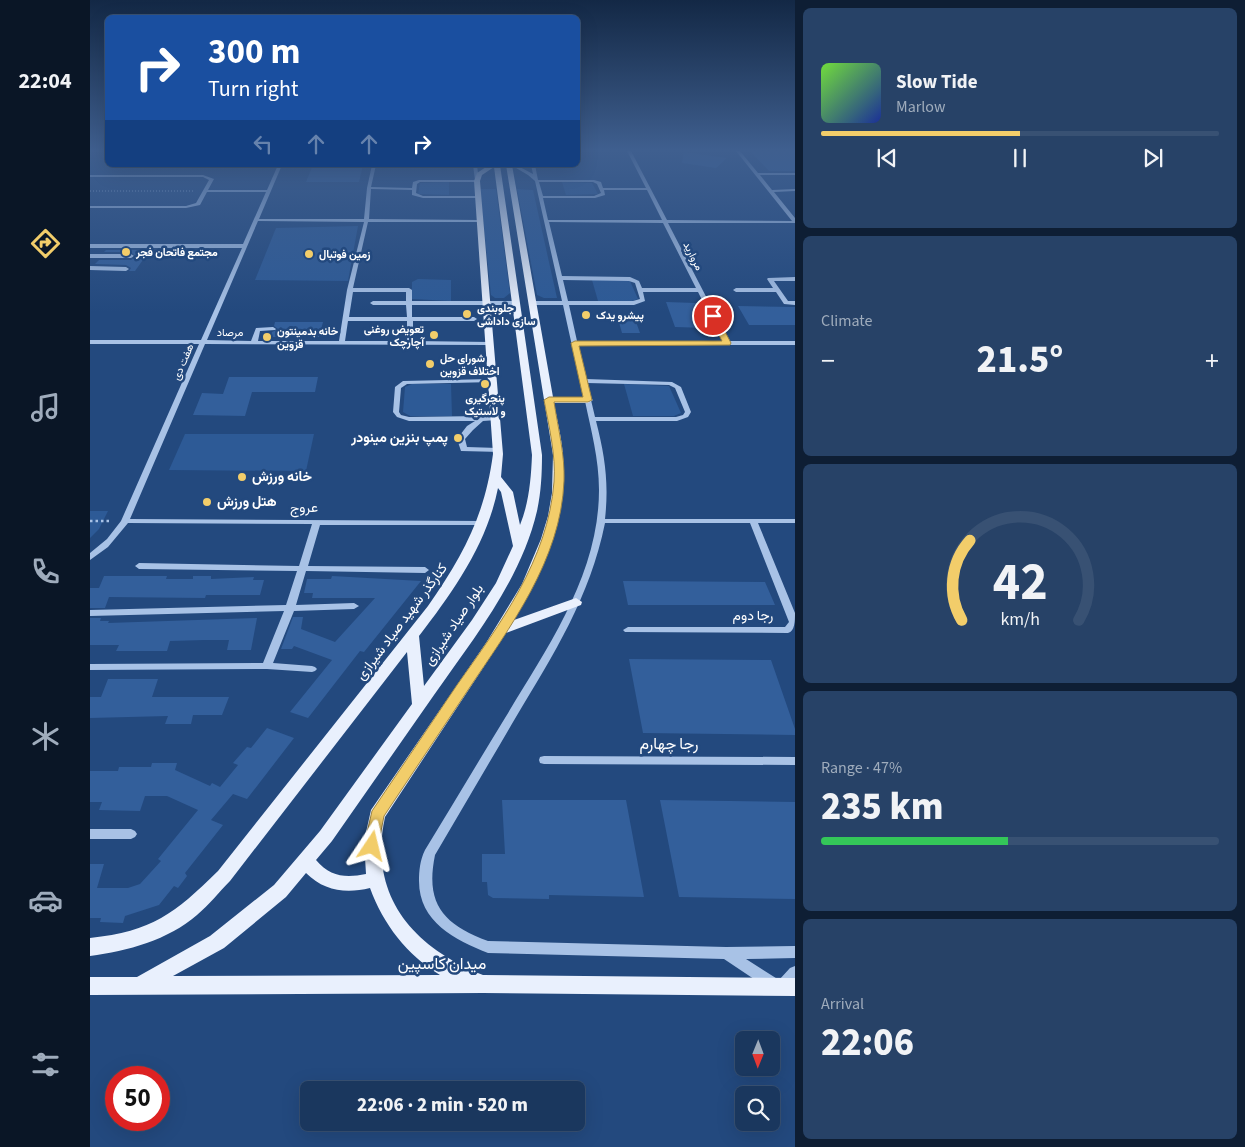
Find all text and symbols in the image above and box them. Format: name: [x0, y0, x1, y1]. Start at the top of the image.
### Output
text: 300 m: [208, 27, 300, 77]
icon: right: [125, 35, 190, 100]
text: 22:04: [18, 65, 72, 97]
text: Slow Tide: [896, 69, 977, 96]
text: Turn right: [208, 73, 298, 105]
text: Marlow: [896, 96, 945, 118]
icon: left: [249, 130, 277, 158]
icon: ahead: [302, 130, 330, 158]
icon: ahead: [355, 130, 383, 158]
icon: right: [408, 130, 436, 158]
icon: previous: [873, 144, 901, 172]
icon: pause: [1006, 144, 1034, 172]
icon: next: [1139, 144, 1167, 172]
icon: directions: [28, 226, 63, 261]
street label: مروارید: [679, 239, 707, 273]
place label: مجتمع فاتحان فجر: [135, 245, 218, 260]
marker: مجتمع فاتحان فجر: [120, 246, 132, 258]
place label: زمین فوتبال: [319, 247, 370, 262]
marker: زمین فوتبال: [303, 248, 315, 260]
pin: [692, 295, 734, 337]
place label: جلوبندی سازی داداشی: [477, 301, 536, 329]
icon: arrive: [699, 302, 727, 330]
marker: جلوبندی سازی داداشی: [461, 308, 473, 320]
place label: پیشرو یدک: [596, 308, 644, 323]
marker: پیشرو یدک: [580, 309, 592, 321]
text: Climate: [821, 310, 872, 332]
place label: تعویض روغنی آچارچک: [364, 322, 425, 350]
place label: خانه بدمینتون قزوین: [277, 324, 339, 352]
street label: مرصاد: [217, 325, 243, 340]
marker: تعویض روغنی آچارچک: [428, 329, 440, 341]
marker: خانه بدمینتون قزوین: [261, 331, 273, 343]
text: 21.5°: [977, 333, 1063, 387]
street label: هفت دی: [169, 341, 198, 383]
text: −: [821, 341, 835, 381]
text: +: [1205, 341, 1219, 381]
place label: شورای حل اختلاف قزوین: [440, 351, 500, 379]
marker: شورای حل اختلاف قزوین: [424, 358, 436, 370]
marker: پنچرگیری و لاستیک: [479, 378, 491, 390]
icon: music: [28, 390, 63, 425]
place label: پنچرگیری و لاستیک: [465, 391, 506, 419]
place label: پمپ بنزین مینودر: [350, 428, 448, 448]
marker: پمپ بنزین مینودر: [452, 432, 464, 444]
place label: خانه ورزش: [252, 467, 312, 487]
marker: خانه ورزش: [236, 471, 248, 483]
place label: هتل ورزش: [217, 492, 277, 512]
marker: هتل ورزش: [201, 496, 213, 508]
street label: عروج: [290, 498, 318, 518]
text: 42: [993, 546, 1047, 620]
icon: phone: [28, 554, 63, 589]
street label: کنارگذر شهید صیاد شیرازی: [351, 559, 453, 685]
street label: بلوار صیاد شیرازی: [419, 580, 489, 670]
street label: رجا دوم: [733, 606, 774, 626]
text: km/h: [1000, 607, 1040, 632]
icon: climate: [28, 719, 63, 754]
street label: رجا چهارم: [640, 733, 698, 755]
text: Range · 47%: [821, 757, 902, 779]
text: 235 km: [821, 780, 943, 834]
position arrow: [345, 819, 397, 871]
icon: car: [28, 883, 63, 918]
street label: میدان کاسپین: [398, 953, 486, 975]
text: Arrival: [821, 993, 864, 1015]
text: 22:06: [821, 1016, 914, 1070]
north arrow: [735, 1031, 780, 1076]
map controls: [735, 1031, 780, 1131]
icon: filters: [28, 1047, 63, 1082]
speed limit sign: 50: [105, 1066, 170, 1131]
button: search: [735, 1086, 780, 1131]
text: 22:06 · 2 min · 520 m: [357, 1092, 528, 1119]

